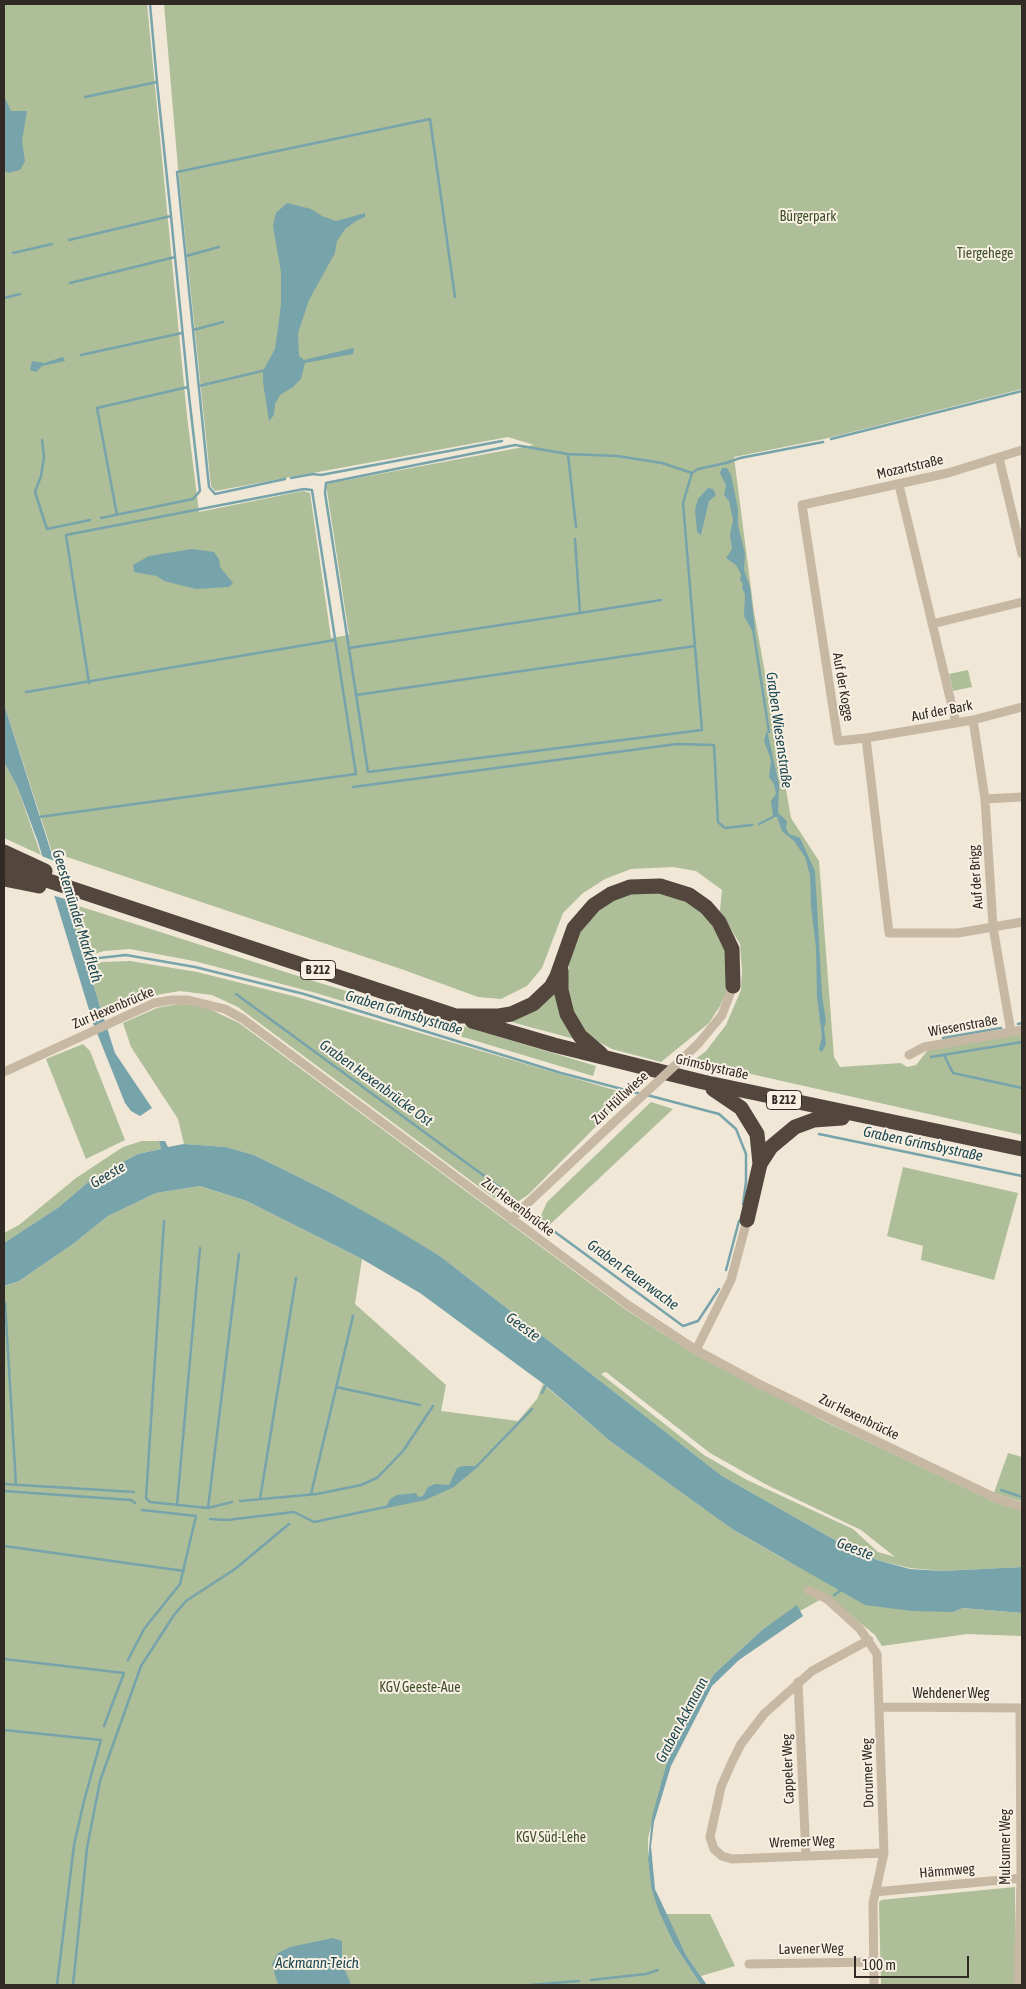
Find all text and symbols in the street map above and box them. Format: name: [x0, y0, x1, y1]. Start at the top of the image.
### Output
park label: Bürgerpark: [780, 209, 836, 225]
park label: Tiergehege: [957, 246, 1013, 262]
street label: Mozartstraße: [875, 451, 945, 483]
street label: Auf der Kogge: [829, 651, 857, 723]
water label: Graben Wiesenstraße: [762, 671, 796, 789]
street label: Auf der Bark: [910, 697, 974, 725]
street label: Auf der Brigg: [965, 844, 987, 910]
water label: Geestemünder Markfleth: [48, 848, 106, 984]
road number: B 212: [300, 960, 336, 980]
street label: Zur Hexenbrücke: [70, 983, 156, 1033]
water label: Graben Grimsbystraße: [343, 987, 465, 1039]
street label: Wiesenstraße: [927, 1012, 999, 1040]
water label: Graben Hexenbrücke Ost: [316, 1036, 436, 1130]
street label: Grimsbystraße: [674, 1050, 750, 1084]
street label: Zur Hüllwiese: [588, 1068, 652, 1128]
road number: B 212: [766, 1090, 802, 1110]
water label: Graben Grimsbystraße: [862, 1123, 984, 1165]
water label: Geeste: [87, 1158, 129, 1192]
street label: Zur Hexenbrücke: [478, 1174, 558, 1240]
water label: Graben Feuerwache: [584, 1236, 682, 1314]
water label: Geeste: [503, 1309, 543, 1345]
street label: Zur Hexenbrücke: [816, 1390, 902, 1444]
water label: Geeste: [834, 1534, 876, 1564]
water label: Graben Ackmann: [652, 1674, 712, 1766]
park label: KGV Geeste-Aue: [379, 1680, 461, 1696]
street label: Wehdener Weg: [912, 1686, 990, 1702]
street label: Cappeler Weg: [778, 1733, 798, 1805]
street label: Dorumer Weg: [858, 1738, 878, 1808]
street label: Mulsumer Weg: [998, 1809, 1014, 1885]
park label: KGV Süd-Lehe: [516, 1830, 586, 1846]
street label: Wremer Weg: [769, 1832, 835, 1852]
street label: Hämmweg: [919, 1860, 975, 1882]
street label: Lavener Weg: [778, 1940, 844, 1958]
scale bar: [856, 1946, 971, 1978]
water label: Ackmann-Teich: [275, 1954, 359, 1972]
text: 100 m: [862, 1956, 896, 1973]

